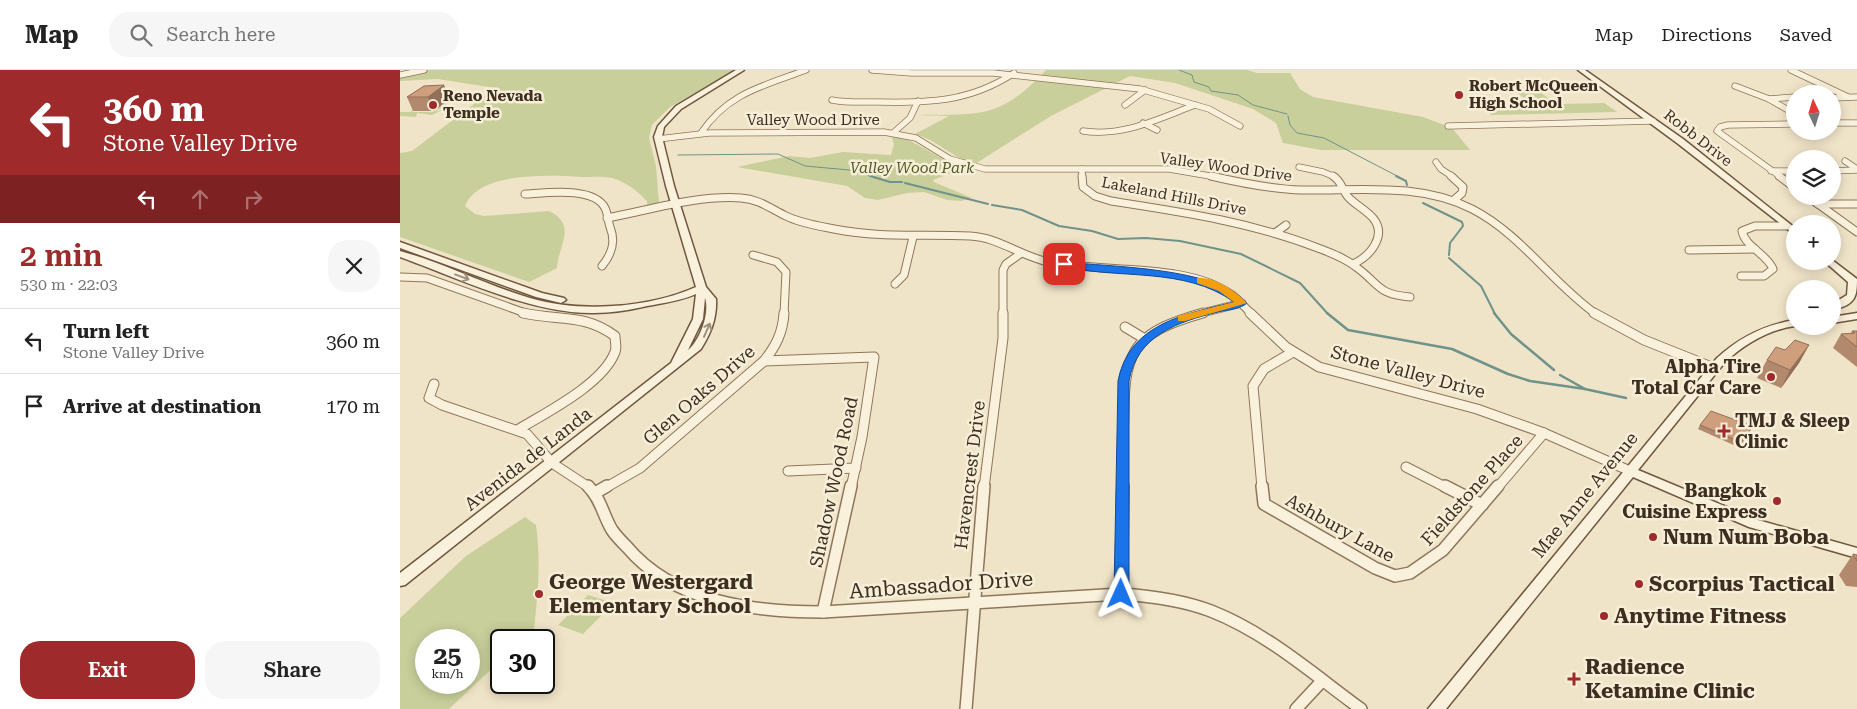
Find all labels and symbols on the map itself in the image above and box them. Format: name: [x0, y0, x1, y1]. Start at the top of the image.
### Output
place label: Robert McQueen High School: [1469, 77, 1598, 112]
north arrow: [1786, 85, 1841, 140]
place label: Reno Nevada Temple: [443, 87, 542, 122]
marker: Robert McQueen High School: [1453, 89, 1465, 101]
marker: Reno Nevada Temple: [427, 99, 439, 111]
street label: Robb Drive: [1660, 106, 1736, 170]
street label: Valley Wood Drive: [746, 111, 880, 129]
street label: Valley Wood Drive: [1159, 149, 1293, 185]
park label: Valley Wood Park: [850, 159, 975, 177]
street label: Lakeland Hills Drive: [1100, 173, 1248, 219]
pin: [1043, 243, 1085, 285]
one-way arrow: [454, 273, 470, 282]
one-way arrow: [702, 323, 712, 338]
street label: Glen Oaks Drive: [639, 340, 759, 449]
street label: Stone Valley Drive: [1329, 341, 1488, 402]
place label: Alpha Tire Total Car Care: [1631, 356, 1761, 398]
marker: Alpha Tire Total Car Care: [1765, 371, 1777, 383]
street label: Shadow Wood Road: [805, 394, 862, 569]
street label: Havencrest Drive: [950, 399, 989, 550]
street label: Avenida de Landa: [460, 402, 595, 515]
place label: TMJ & Sleep Clinic: [1735, 410, 1850, 452]
marker: TMJ & Sleep Clinic: [1717, 424, 1731, 438]
street label: Mae Anne Avenue: [1527, 427, 1642, 562]
street label: Fieldstone Place: [1416, 430, 1527, 549]
place label: Bangkok Cuisine Express: [1622, 480, 1768, 522]
street label: Ashbury Lane: [1282, 489, 1398, 566]
marker: Bangkok Cuisine Express: [1771, 495, 1783, 507]
place label: Num Num Boba: [1663, 525, 1829, 549]
marker: Num Num Boba: [1647, 531, 1659, 543]
street label: Ambassador Drive: [848, 567, 1034, 603]
position arrow: [1094, 567, 1146, 619]
place label: George Westergard Elementary School: [549, 570, 753, 618]
place label: Scorpius Tactical: [1649, 572, 1835, 596]
marker: Scorpius Tactical: [1633, 578, 1645, 590]
marker: George Westergard Elementary School: [533, 588, 545, 600]
place label: Anytime Fitness: [1614, 604, 1786, 628]
marker: Anytime Fitness: [1598, 610, 1610, 622]
speed limit sign: 30: [490, 629, 555, 694]
place label: Radience Ketamine Clinic: [1585, 655, 1755, 703]
marker: Radience Ketamine Clinic: [1567, 672, 1581, 686]

